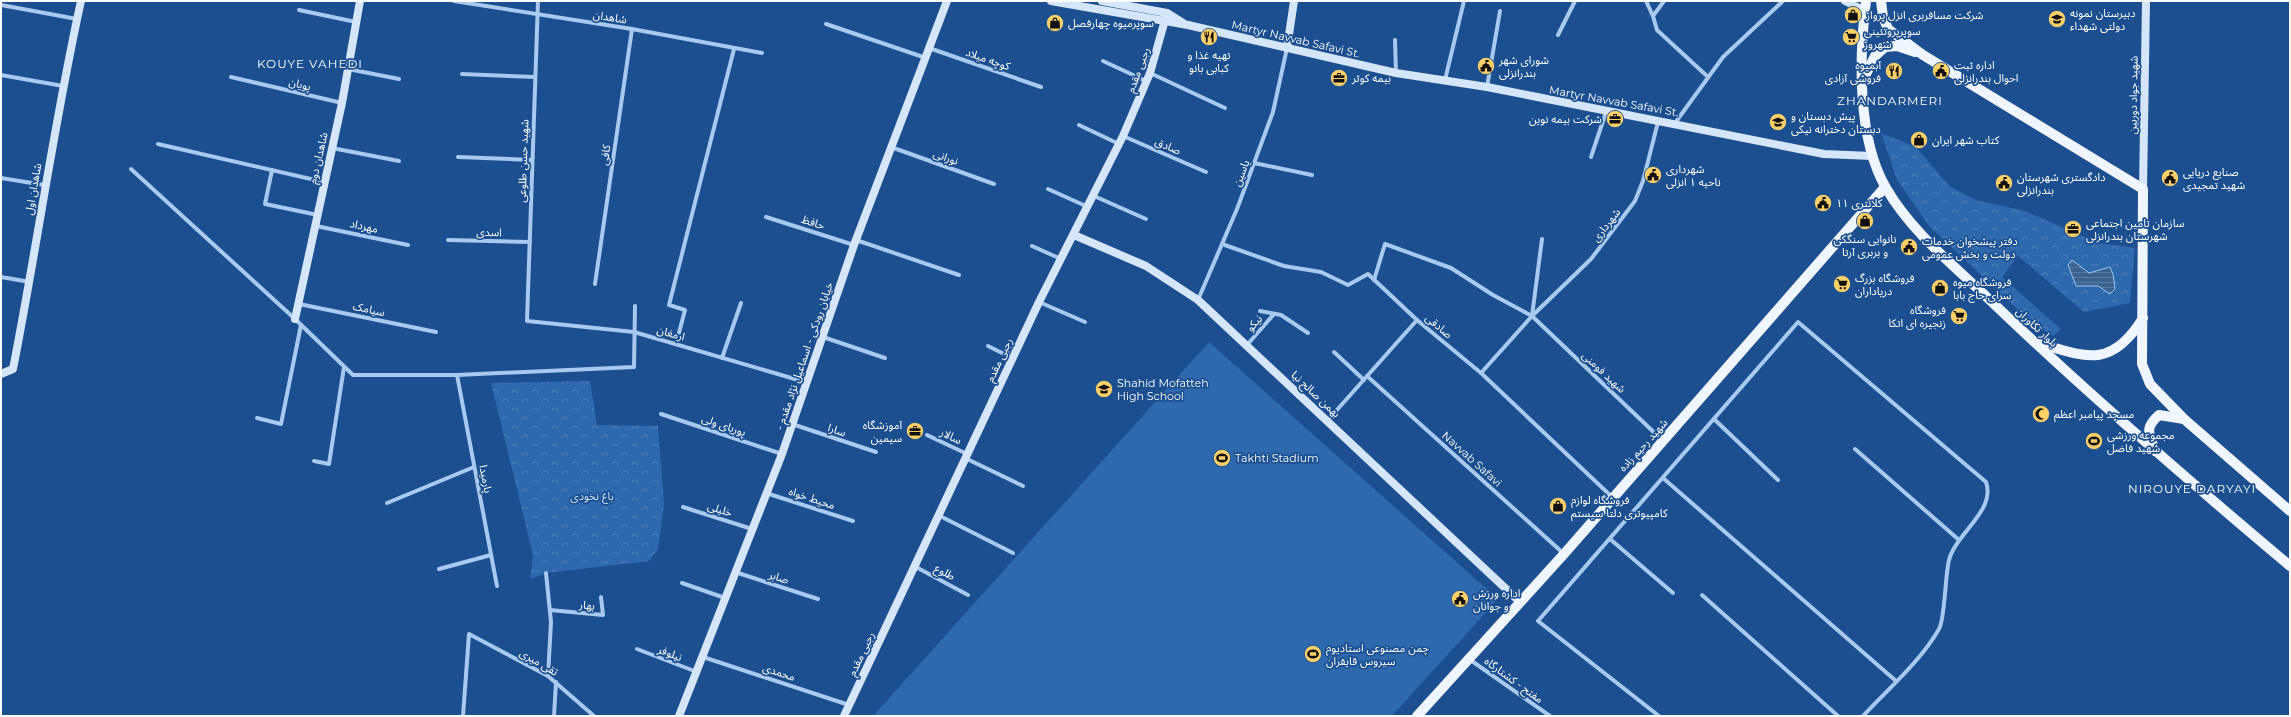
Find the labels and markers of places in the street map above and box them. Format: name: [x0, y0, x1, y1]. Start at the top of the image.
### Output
shop icon: شرکت مسافربری انزل پرواز: [1843, 5, 1863, 25]
place label: دبیرستان نمونه دولتی شهداء: [2070, 6, 2136, 33]
place label: شرکت مسافربری انزل پرواز: [1865, 8, 1984, 23]
school or university icon: دبیرستان نمونه دولتی شهداء: [2047, 9, 2067, 29]
shop icon: سوپرمیوه چهارفصل: [1045, 13, 1065, 33]
place label: سوپرمیوه چهارفصل: [1068, 16, 1154, 31]
place label: سوپرپروتئینی شهروز: [1863, 24, 1921, 51]
restaurant icon: تهیه غذا و کبابی بانو: [1199, 27, 1219, 47]
supermarket icon: سوپرپروتئینی شهروز: [1841, 27, 1861, 47]
place label: تهیه غذا و کبابی بانو: [1188, 48, 1231, 75]
place label: شورای شهر بندرانزلی: [1498, 53, 1549, 80]
public building icon: شورای شهر بندرانزلی: [1476, 56, 1496, 76]
place label: آبمیوه فروشی آزادی: [1825, 58, 1882, 85]
place label: اداره ثبت احوال بندرانزلی: [1954, 58, 2018, 85]
restaurant icon: آبمیوه فروشی آزادی: [1884, 61, 1904, 81]
public building icon: اداره ثبت احوال بندرانزلی: [1931, 61, 1951, 81]
office icon: بیمه کوثر: [1329, 68, 1349, 88]
place label: بیمه کوثر: [1351, 71, 1391, 85]
office icon: شرکت بیمه نوین: [1605, 109, 1625, 129]
place label: پیش دبستان و دبستان دخترانه نیکی: [1791, 109, 1881, 136]
place label: شرکت بیمه نوین: [1529, 112, 1602, 126]
school or university icon: پیش دبستان و دبستان دخترانه نیکی: [1768, 112, 1788, 132]
shop icon: کتاب شهر ایران: [1909, 130, 1929, 150]
place label: کتاب شهر ایران: [1932, 133, 2000, 147]
place label: شهرداری ناحیه ۱ انزلی: [1666, 162, 1721, 189]
public building icon: شهرداری ناحیه ۱ انزلی: [1643, 165, 1663, 185]
place label: صنایع دریایی شهید تمجیدی: [2183, 165, 2245, 192]
public building icon: صنایع دریایی شهید تمجیدی: [2160, 168, 2180, 188]
place label: دادگستری شهرستان بندرانزلی: [2017, 170, 2105, 197]
public building icon: دادگستری شهرستان بندرانزلی: [1994, 173, 2014, 193]
public building icon: کلانتری ۱۱: [1813, 193, 1833, 213]
place label: کلانتری ۱۱: [1836, 196, 1883, 210]
shop icon: نانوایی سنگکی و بربری آرتا: [1855, 211, 1875, 231]
place label: سازمان تامین اجتماعی شهرستان بندرانزلی: [2086, 216, 2185, 243]
office icon: سازمان تامین اجتماعی شهرستان بندرانزلی: [2063, 219, 2083, 239]
place label: نانوایی سنگکی و بربری آرتا: [1834, 232, 1896, 259]
place label: دفتر پیشخوان خدمات دولت و بخش عمومی: [1922, 234, 2018, 261]
public building icon: دفتر پیشخوان خدمات دولت و بخش عمومی: [1899, 237, 1919, 257]
place label: فروشگاه بزرگ دریاداران: [1855, 271, 1915, 298]
supermarket icon: فروشگاه بزرگ دریاداران: [1832, 274, 1852, 294]
place label: فروشگاه میوه سرای حاج بابا: [1953, 275, 2012, 303]
shop icon: فروشگاه میوه سرای حاج بابا: [1930, 278, 1950, 298]
place label: فروشگاه زنجیره ای اتکا: [1888, 303, 1946, 330]
supermarket icon: فروشگاه زنجیره ای اتکا: [1949, 306, 1969, 326]
place label: Shahid Mofatteh High School: [1117, 376, 1209, 403]
school or university icon: Shahid Mofatteh High School: [1094, 379, 1114, 399]
mosque icon: مسجد پیامبر اعظم: [2031, 404, 2051, 424]
place label: مسجد پیامبر اعظم: [2054, 407, 2135, 423]
place label: آموزشگاه سیمین: [863, 418, 903, 445]
office icon: آموزشگاه سیمین: [905, 421, 925, 441]
place label: مجموعه ورزشی شهید فاضل: [2107, 428, 2175, 455]
sports icon: مجموعه ورزشی شهید فاضل: [2084, 431, 2104, 451]
sports icon: Takhti Stadium: [1212, 448, 1232, 468]
place label: Takhti Stadium: [1235, 451, 1319, 465]
place label: فروشگاه لوازم کامپیوتری دلتا سیستم: [1571, 493, 1668, 522]
shop icon: فروشگاه لوازم کامپیوتری دلتا سیستم: [1548, 496, 1568, 516]
place label: اداره ورزش و جوانان: [1473, 586, 1520, 613]
public building icon: اداره ورزش و جوانان: [1450, 589, 1470, 609]
place label: چمن مصنوعی استادیوم سیروس قایقران: [1326, 641, 1430, 668]
sports icon: چمن مصنوعی استادیوم سیروس قایقران: [1303, 644, 1323, 664]

